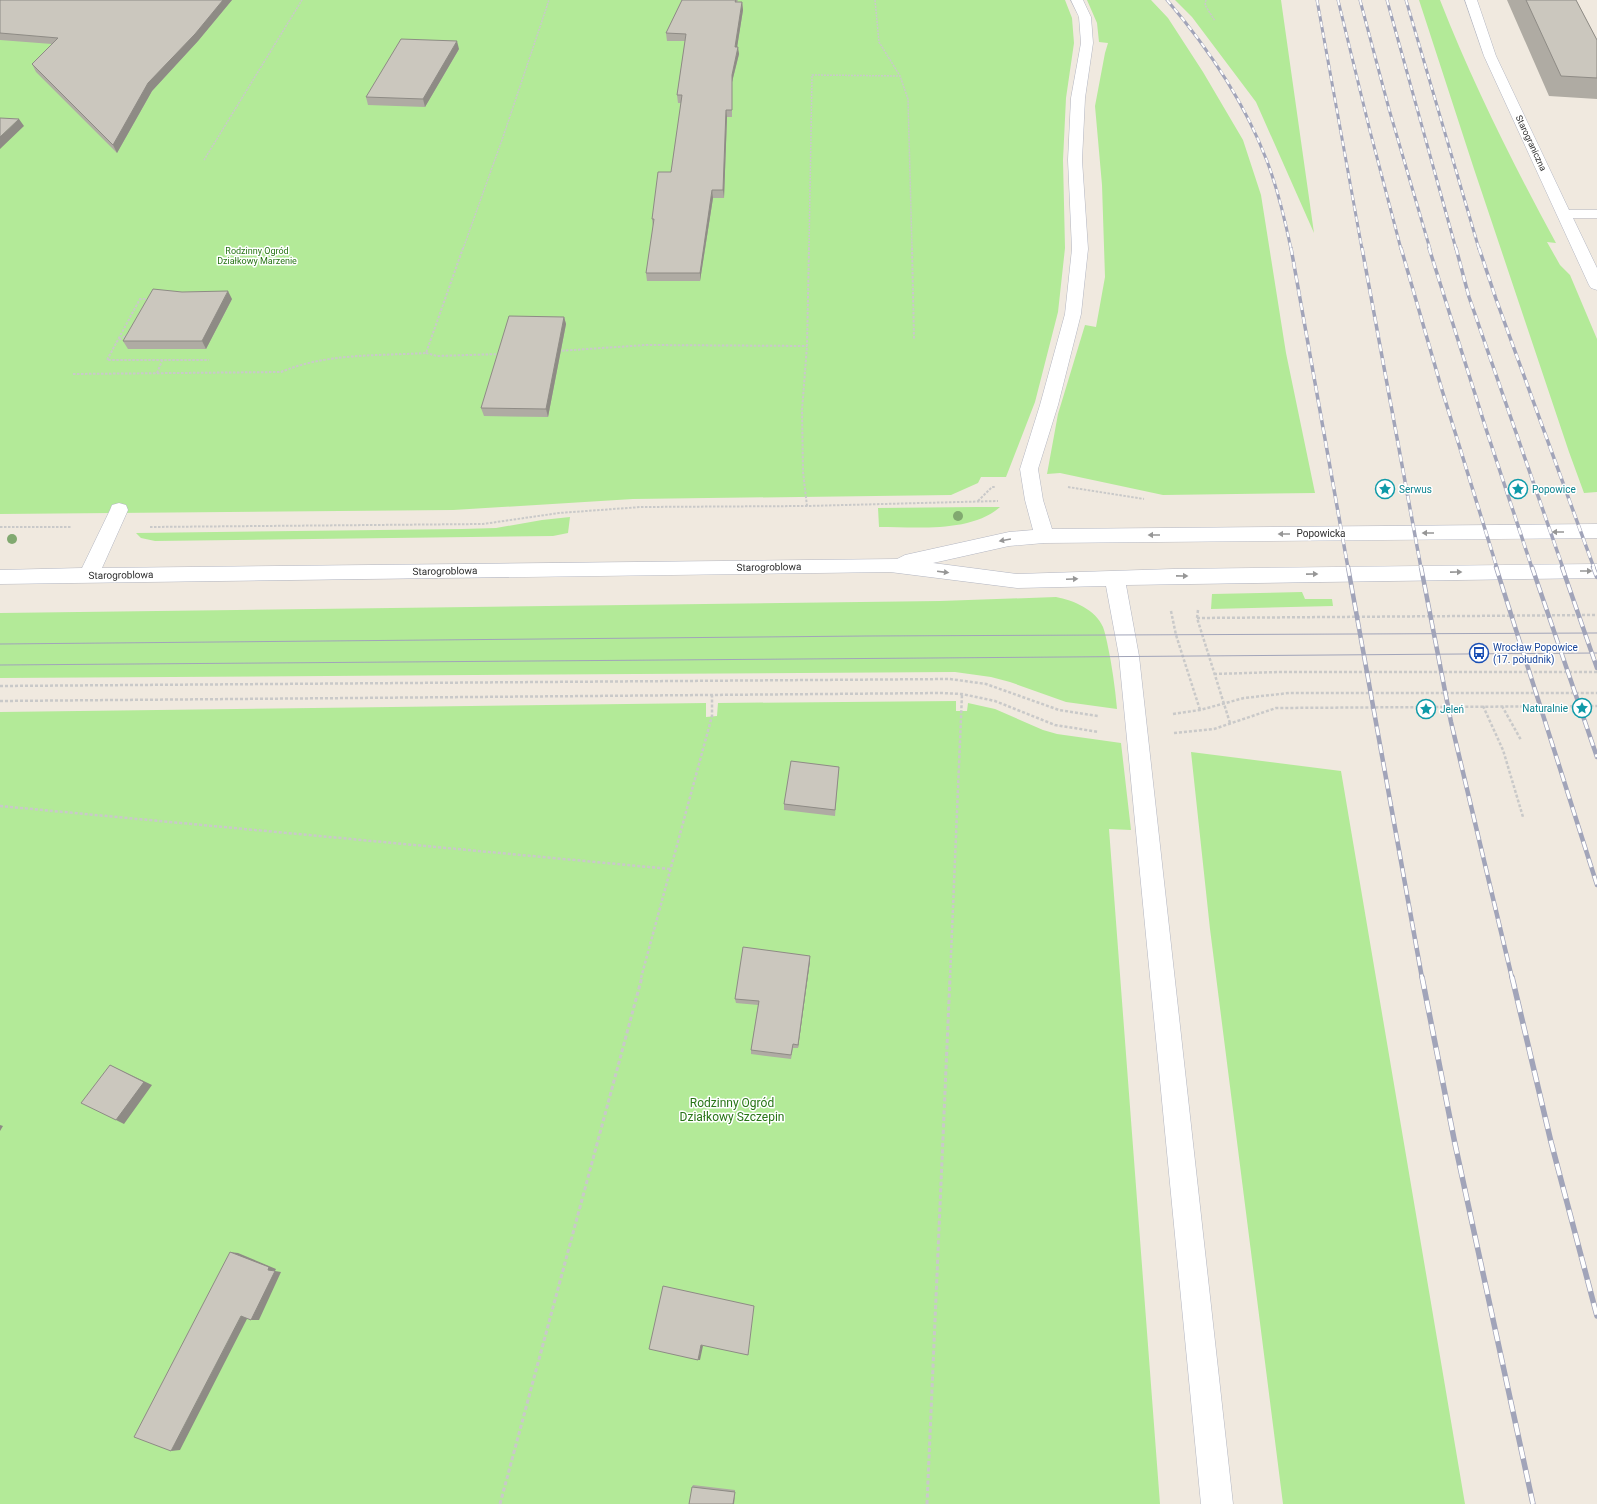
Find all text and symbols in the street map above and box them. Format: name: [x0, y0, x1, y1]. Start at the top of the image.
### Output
street label: Starograniczna: [1514, 114, 1548, 173]
park label: Rodzinny Ogród Działkowy Marzenie: [217, 246, 297, 266]
place icon: Serwus: [1374, 478, 1396, 500]
place icon: Popowice: [1507, 478, 1529, 500]
place label: Serwus: [1399, 484, 1432, 495]
place label: Popowice: [1532, 484, 1576, 495]
street label: Popowicka: [1297, 528, 1345, 539]
one-way arrow: [1552, 528, 1564, 535]
one-way arrow: [1422, 529, 1434, 536]
one-way arrow: [1277, 531, 1290, 537]
one-way arrow: [1147, 532, 1160, 538]
one-way arrow: [999, 537, 1012, 543]
street label: Starogroblowa: [736, 561, 802, 573]
street label: Starogroblowa: [412, 565, 478, 577]
one-way arrow: [937, 568, 949, 575]
one-way arrow: [1580, 568, 1593, 574]
street label: Starogroblowa: [88, 569, 154, 581]
one-way arrow: [1450, 569, 1463, 575]
one-way arrow: [1306, 571, 1319, 577]
one-way arrow: [1176, 573, 1189, 579]
one-way arrow: [1066, 576, 1079, 582]
bus stop icon: Wrocław Popowice (17. południk): [1468, 642, 1490, 664]
place label: Wrocław Popowice (17. południk): [1493, 642, 1578, 666]
place icon: Naturalnie: [1571, 697, 1593, 719]
place icon: Jeleń: [1415, 698, 1437, 720]
place label: Naturalnie: [1522, 703, 1568, 714]
place label: Jeleń: [1440, 704, 1464, 715]
park label: Rodzinny Ogród Działkowy Szczepin: [680, 1096, 784, 1124]

